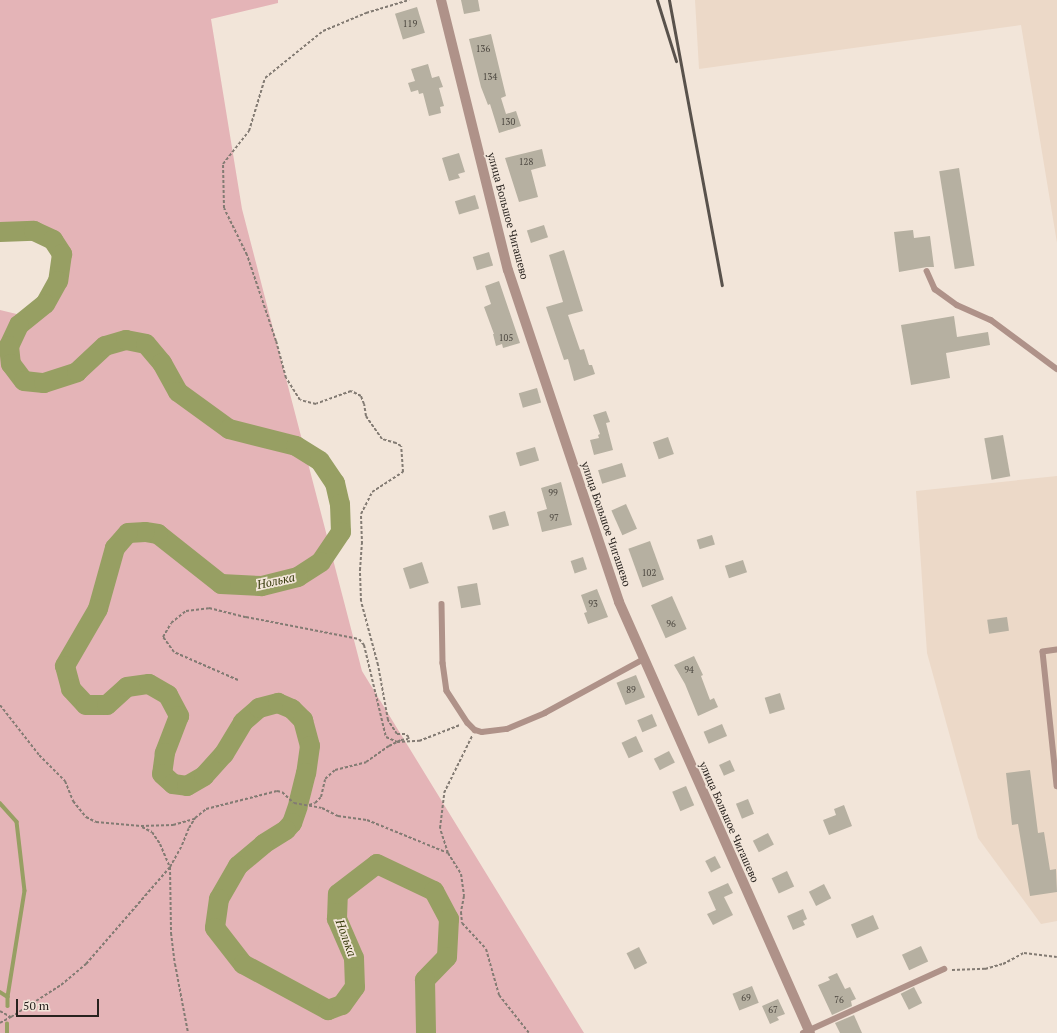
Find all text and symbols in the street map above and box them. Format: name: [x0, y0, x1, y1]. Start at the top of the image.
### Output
house number: 119: [403, 19, 417, 29]
house number: 136: [476, 44, 490, 54]
house number: 134: [483, 72, 497, 82]
house number: 130: [501, 117, 515, 127]
street label: улица Большое Чигашево: [485, 151, 531, 281]
house number: 128: [519, 157, 533, 167]
house number: 105: [499, 333, 513, 343]
street label: улица Большое Чигашево: [578, 460, 634, 588]
house number: 99: [548, 488, 558, 498]
house number: 97: [549, 513, 559, 523]
house number: 102: [642, 568, 656, 578]
water label: Нолька: [256, 570, 296, 592]
house number: 93: [588, 599, 598, 609]
house number: 96: [666, 619, 676, 629]
house number: 94: [684, 665, 694, 675]
house number: 89: [626, 685, 636, 695]
street label: улица Большое Чигашево: [696, 759, 762, 885]
water label: Нолька: [333, 917, 359, 959]
scale bar: [18, 991, 101, 1017]
house number: 69: [741, 993, 751, 1003]
house number: 76: [834, 995, 844, 1005]
text: 50 m: [23, 998, 49, 1013]
house number: 67: [768, 1005, 778, 1015]

